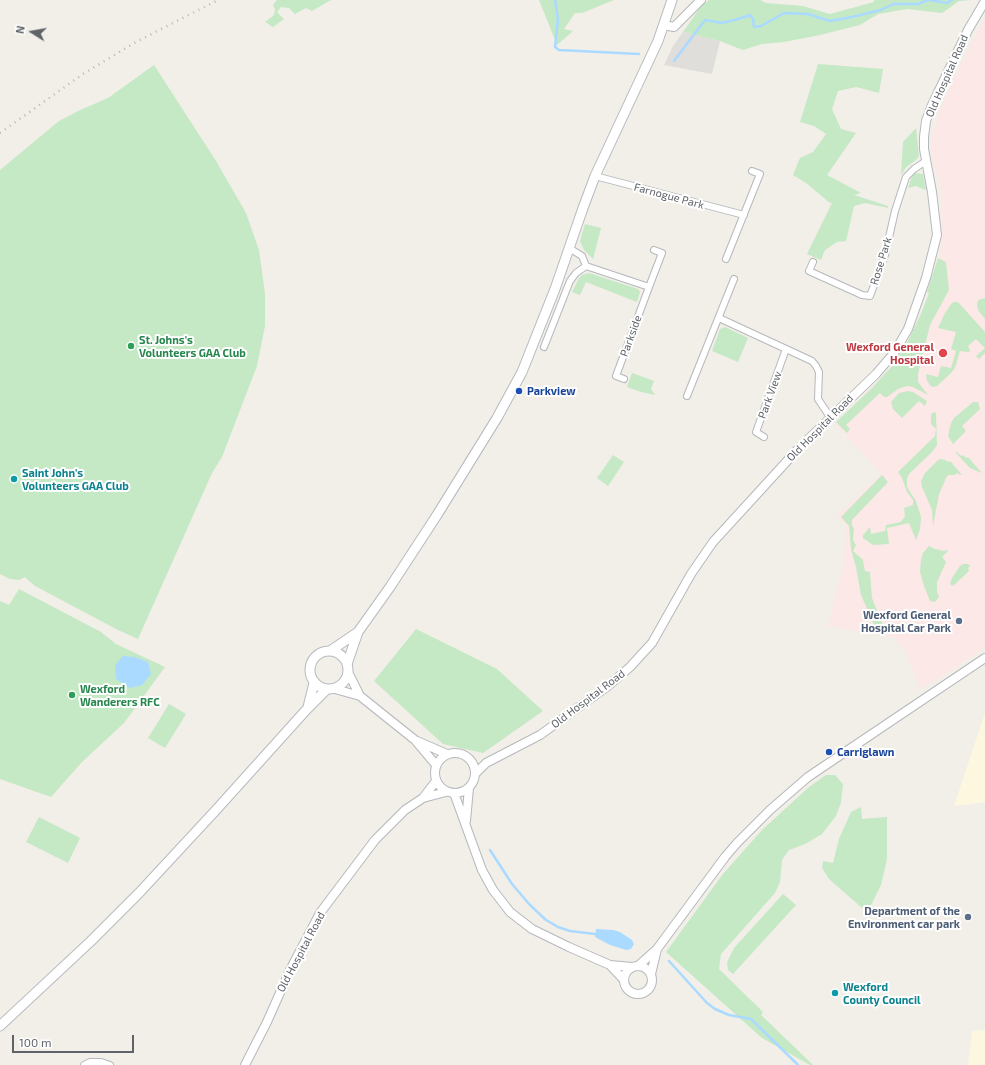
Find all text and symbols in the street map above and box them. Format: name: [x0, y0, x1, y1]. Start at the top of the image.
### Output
north arrow: [12, 12, 52, 52]
text: N: [13, 24, 27, 35]
street label: Old Hospital Road: [923, 33, 971, 119]
street label: Farnogue Park: [633, 180, 705, 212]
street label: Rose Park: [867, 235, 895, 287]
street label: Parkside: [617, 314, 645, 358]
place label: St. Johns's Volunteers GAA Club: [139, 333, 246, 359]
place label: Wexford General Hospital: [846, 340, 934, 366]
marker: St. Johns's Volunteers GAA Club: [126, 341, 136, 351]
marker: Wexford General Hospital: [937, 347, 949, 359]
street label: Park View: [755, 370, 785, 420]
place label: Parkview: [527, 384, 576, 398]
marker: Parkview: [514, 386, 524, 396]
street label: Old Hospital Road: [784, 392, 856, 464]
place label: Saint John's Volunteers GAA Club: [22, 466, 129, 492]
marker: Saint John's Volunteers GAA Club: [9, 474, 19, 484]
place label: Wexford General Hospital Car Park: [861, 608, 951, 634]
marker: Wexford General Hospital Car Park: [954, 616, 964, 626]
street label: Old Hospital Road: [549, 667, 627, 731]
place label: Wexford Wanderers RFC: [80, 682, 160, 708]
marker: Wexford Wanderers RFC: [67, 690, 77, 700]
place label: Carriglawn: [837, 745, 894, 759]
marker: Carriglawn: [824, 747, 834, 757]
place label: Department of the Environment car park: [848, 904, 960, 930]
street label: Old Hospital Road: [274, 910, 328, 994]
marker: Department of the Environment car park: [963, 912, 973, 922]
place label: Wexford County Council: [843, 980, 921, 1006]
marker: Wexford County Council: [830, 988, 840, 998]
scale bar: [14, 1027, 136, 1053]
text: 100 m: [19, 1035, 51, 1049]

